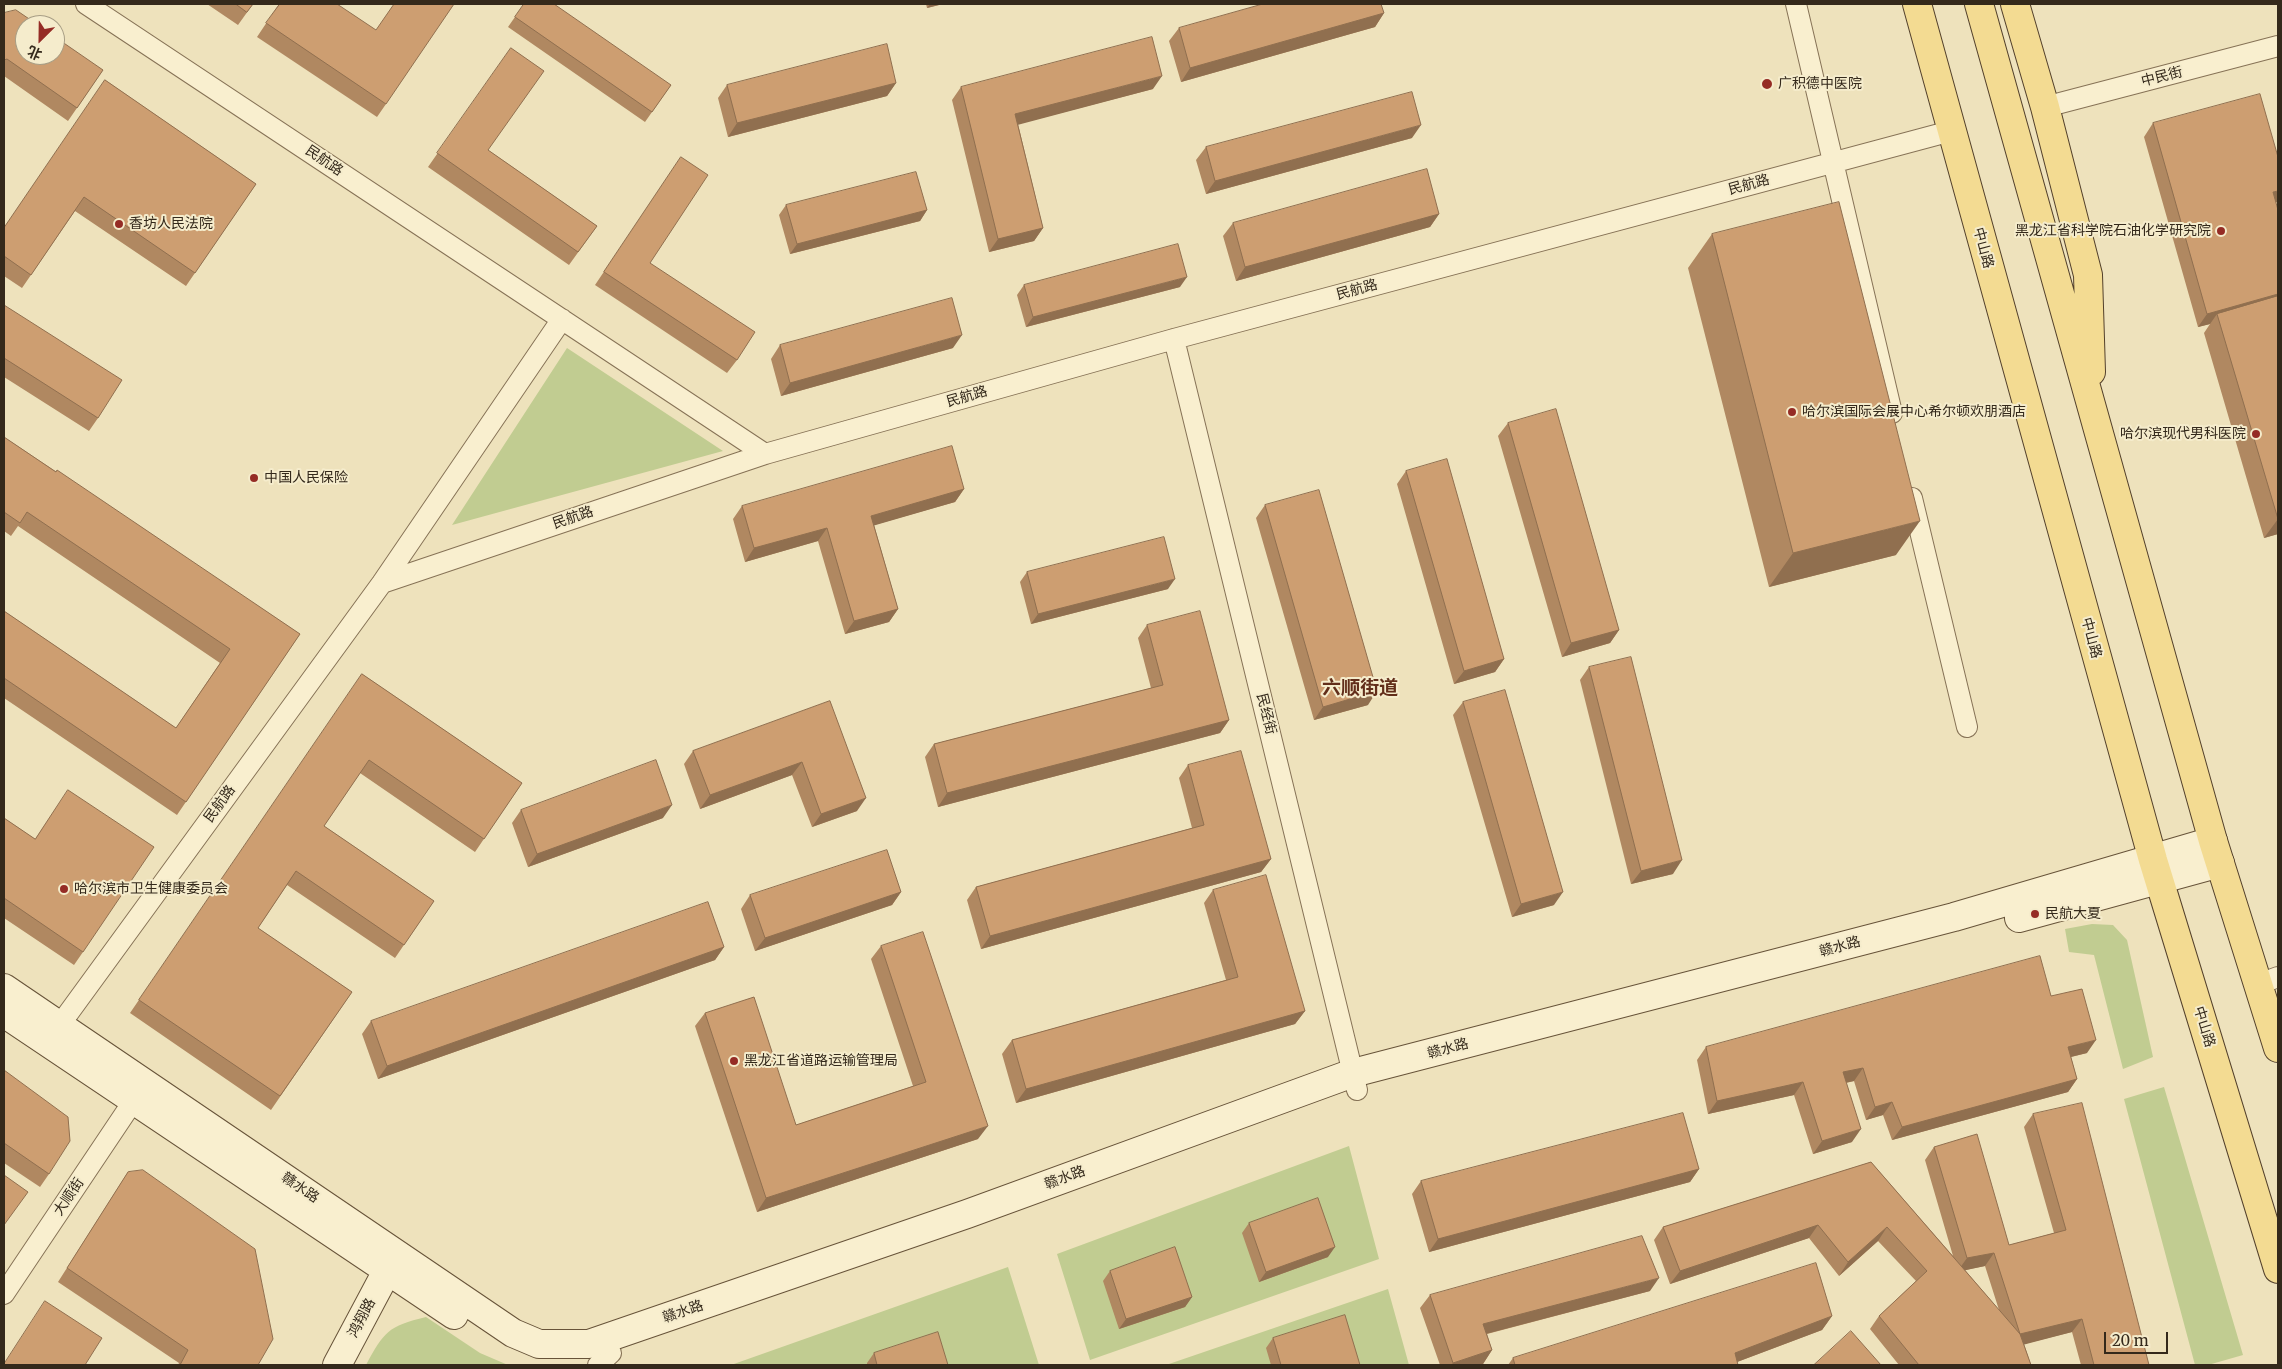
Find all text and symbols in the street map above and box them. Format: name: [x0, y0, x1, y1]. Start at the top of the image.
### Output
north arrow: [15, 15, 65, 65]
text: 北: [25, 42, 44, 64]
street label: 中民街: [2140, 64, 2184, 90]
place label: 广积德中医院: [1778, 76, 1862, 92]
marker: 广积德中医院: [1760, 77, 1774, 91]
street label: 民航路: [302, 142, 346, 180]
street label: 民航路: [1727, 171, 1771, 199]
place label: 香坊人民法院: [129, 216, 213, 232]
marker: 香坊人民法院: [113, 218, 125, 230]
place label: 黑龙江省科学院石油化学研究院: [2015, 223, 2211, 239]
marker: 黑龙江省科学院石油化学研究院: [2215, 225, 2227, 237]
street label: 中山路: [1969, 226, 1997, 270]
street label: 民航路: [1335, 276, 1379, 304]
street label: 民航路: [944, 383, 990, 411]
place label: 哈尔滨国际会展中心希尔顿欢朋酒店: [1802, 404, 2026, 420]
marker: 哈尔滨国际会展中心希尔顿欢朋酒店: [1786, 406, 1798, 418]
place label: 哈尔滨现代男科医院: [2120, 426, 2246, 442]
marker: 哈尔滨现代男科医院: [2250, 428, 2262, 440]
place label: 中国人民保险: [264, 470, 348, 486]
marker: 中国人民保险: [248, 472, 260, 484]
street label: 民航路: [550, 503, 596, 533]
street label: 中山路: [2077, 616, 2105, 660]
district label: 六顺街道: [1322, 678, 1398, 700]
street label: 民经街: [1253, 692, 1279, 736]
street label: 民航路: [201, 782, 239, 826]
place label: 哈尔滨市卫生健康委员会: [74, 881, 228, 897]
marker: 哈尔滨市卫生健康委员会: [58, 883, 70, 895]
place label: 民航大夏: [2045, 906, 2101, 922]
marker: 民航大夏: [2029, 908, 2041, 920]
street label: 赣水路: [1818, 933, 1862, 961]
street label: 中山路: [2190, 1004, 2218, 1050]
street label: 赣水路: [1426, 1035, 1470, 1063]
place label: 黑龙江省道路运输管理局: [744, 1053, 898, 1069]
marker: 黑龙江省道路运输管理局: [728, 1055, 740, 1067]
street label: 赣水路: [1042, 1163, 1088, 1193]
street label: 赣水路: [278, 1169, 322, 1207]
street label: 大顺街: [50, 1175, 88, 1219]
street label: 鸿翔路: [345, 1296, 379, 1340]
street label: 赣水路: [660, 1297, 706, 1327]
scale bar: [2107, 1322, 2171, 1354]
text: 20 m: [2112, 1331, 2149, 1350]

